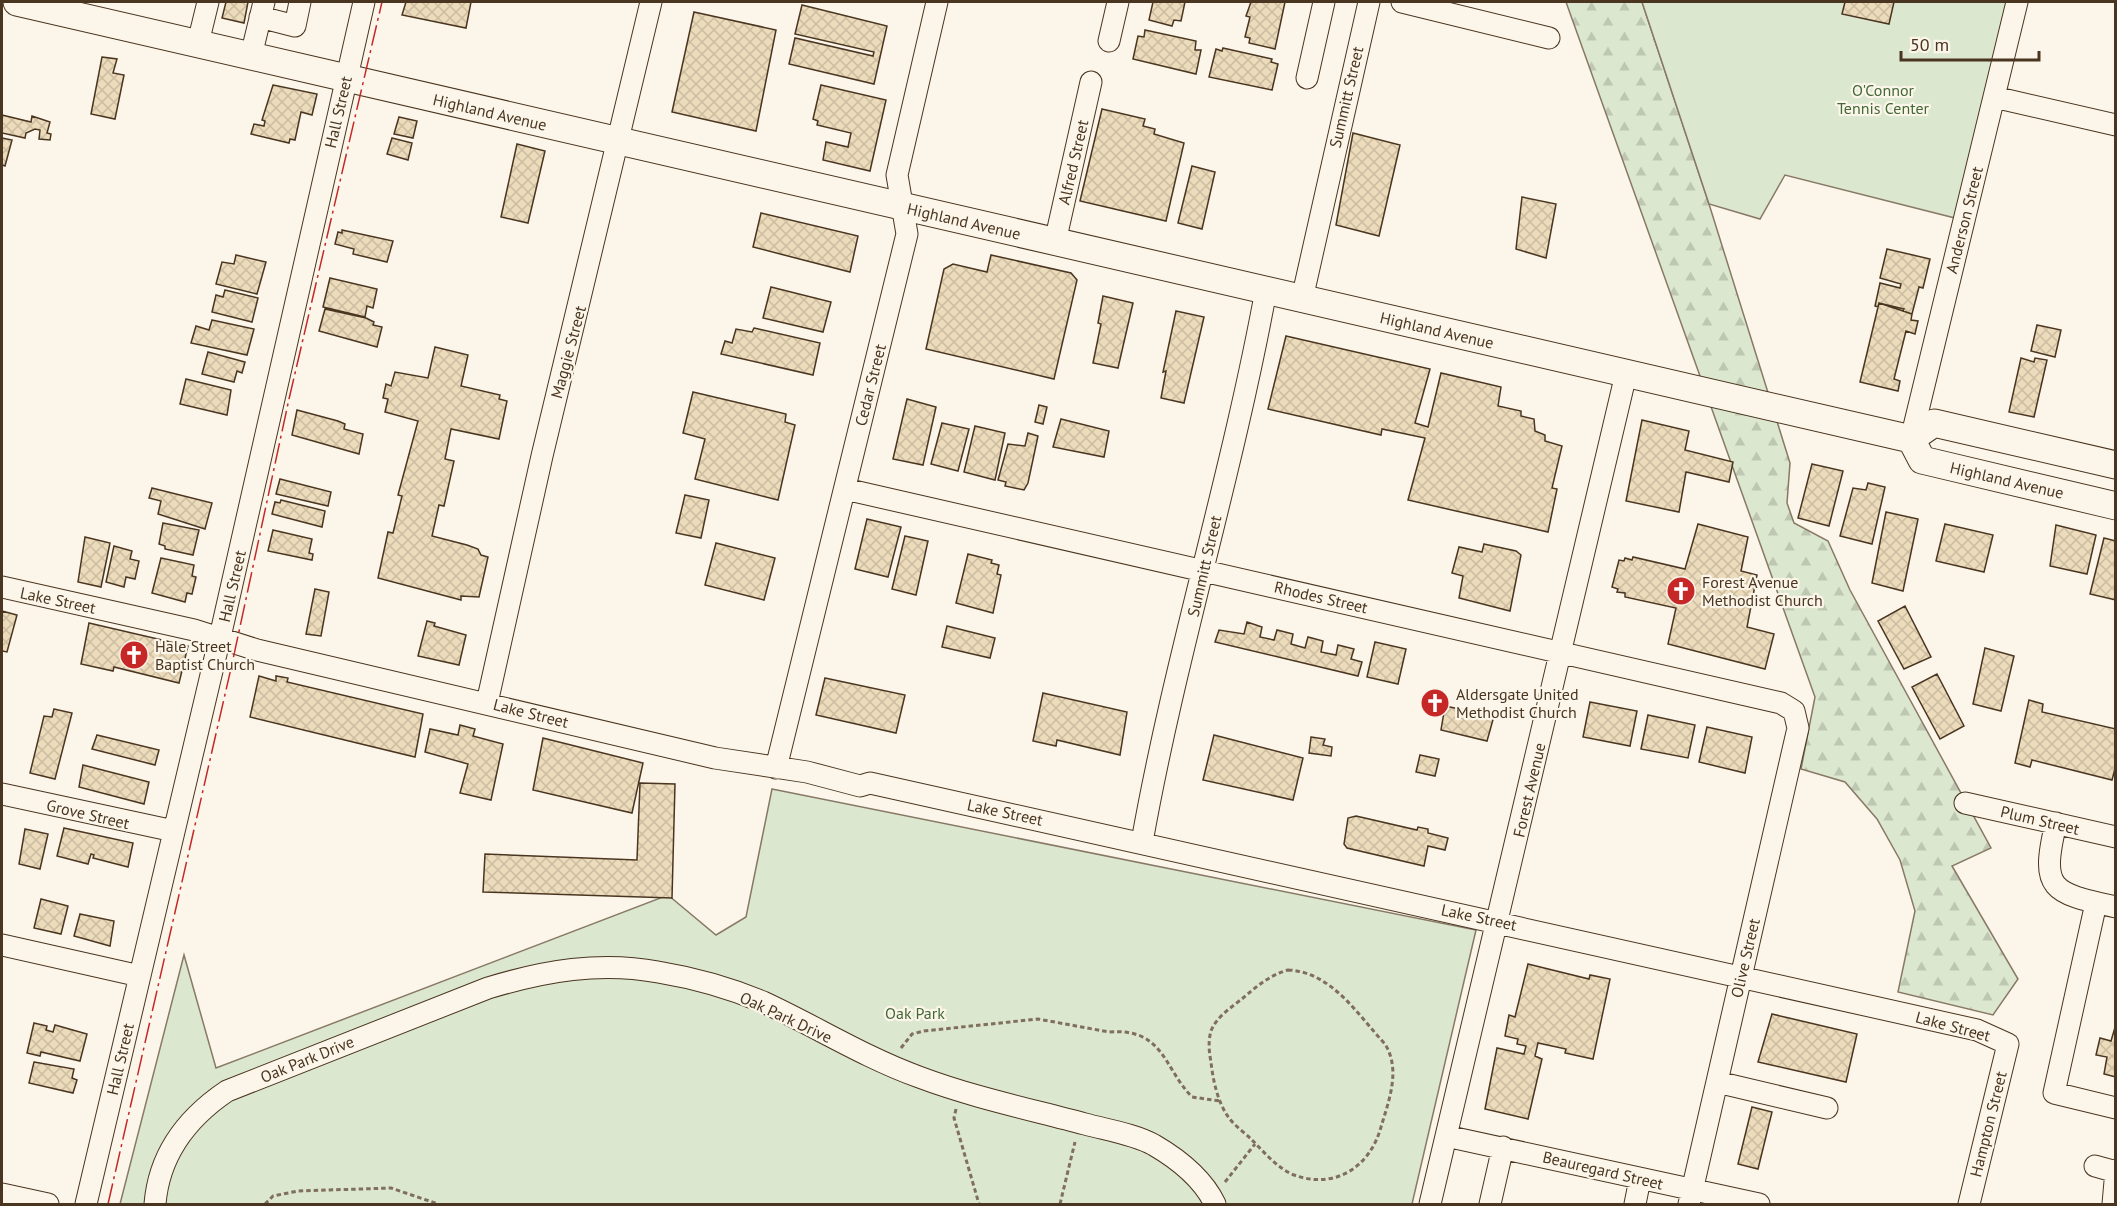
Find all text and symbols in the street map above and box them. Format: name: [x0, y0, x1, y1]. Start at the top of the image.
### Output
scale bar: [1901, 24, 2039, 62]
text: 50 m: [1910, 33, 1949, 56]
street label: Summitt Street: [1325, 44, 1367, 150]
street label: Hall Street: [320, 74, 356, 150]
park label: O'Connor Tennis Center: [1837, 80, 1930, 118]
street label: Highland Avenue: [431, 89, 549, 135]
street label: Alfred Street: [1054, 117, 1093, 206]
street label: Anderson Street: [1941, 164, 1987, 276]
street label: Highland Avenue: [905, 198, 1023, 244]
street label: Maggie Street: [546, 303, 590, 401]
street label: Highland Avenue: [1378, 307, 1496, 353]
street label: Cedar Street: [850, 341, 890, 428]
street label: Highland Avenue: [1948, 457, 2066, 503]
street label: Summitt Street: [1183, 513, 1225, 619]
street label: Hall Street: [214, 548, 250, 624]
place label: Forest Avenue Methodist Church: [1702, 572, 1823, 610]
church icon: Forest Avenue Methodist Church: [1665, 575, 1697, 607]
street label: Rhodes Street: [1272, 577, 1370, 618]
street label: Lake Street: [18, 582, 98, 618]
place label: Hale Street Baptist Church: [155, 636, 255, 674]
church icon: Hale Street Baptist Church: [118, 639, 150, 671]
place label: Aldersgate United Methodist Church: [1456, 684, 1579, 722]
church icon: Aldersgate United Methodist Church: [1419, 687, 1451, 719]
street label: Lake Street: [491, 694, 571, 732]
street label: Forest Avenue: [1508, 741, 1550, 839]
street label: Lake Street: [965, 794, 1045, 830]
street label: Grove Street: [45, 795, 132, 833]
street label: Plum Street: [1999, 801, 2082, 839]
street label: Lake Street: [1439, 899, 1519, 935]
street label: Olive Street: [1726, 916, 1764, 1000]
street label: Oak Park Drive: [737, 987, 835, 1047]
park label: Oak Park: [885, 1003, 945, 1023]
street label: Lake Street: [1913, 1006, 1993, 1046]
street label: Hall Street: [102, 1021, 138, 1097]
street label: Oak Park Drive: [257, 1031, 357, 1087]
street label: Hampton Street: [1965, 1069, 2011, 1179]
street label: Beauregard Street: [1541, 1146, 1666, 1194]

